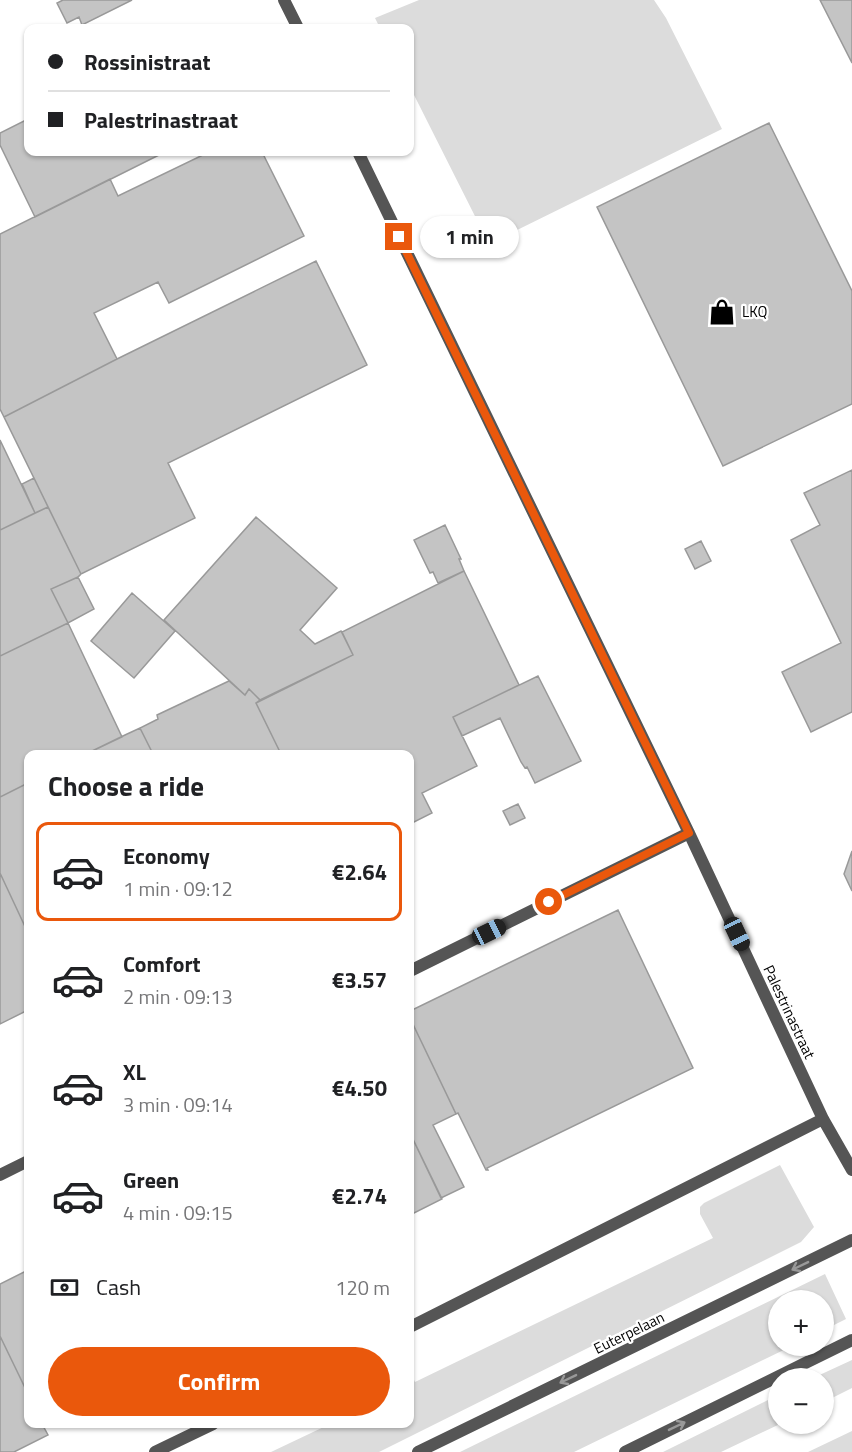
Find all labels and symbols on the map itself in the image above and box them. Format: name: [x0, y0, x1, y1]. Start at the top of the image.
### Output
callout: 1 min: [420, 216, 519, 258]
route end: [385, 223, 412, 250]
shop icon: LKQ: [707, 297, 737, 327]
place label: LKQ: [742, 300, 767, 323]
route start: [535, 888, 562, 915]
car: [721, 914, 753, 954]
car: [469, 916, 509, 948]
street label: Palestrinastraat: [758, 961, 822, 1063]
one-way arrow: [791, 1260, 809, 1272]
street label: Euterpelaan: [589, 1306, 668, 1360]
one-way arrow: [559, 1374, 577, 1385]
one-way arrow: [668, 1420, 686, 1432]

